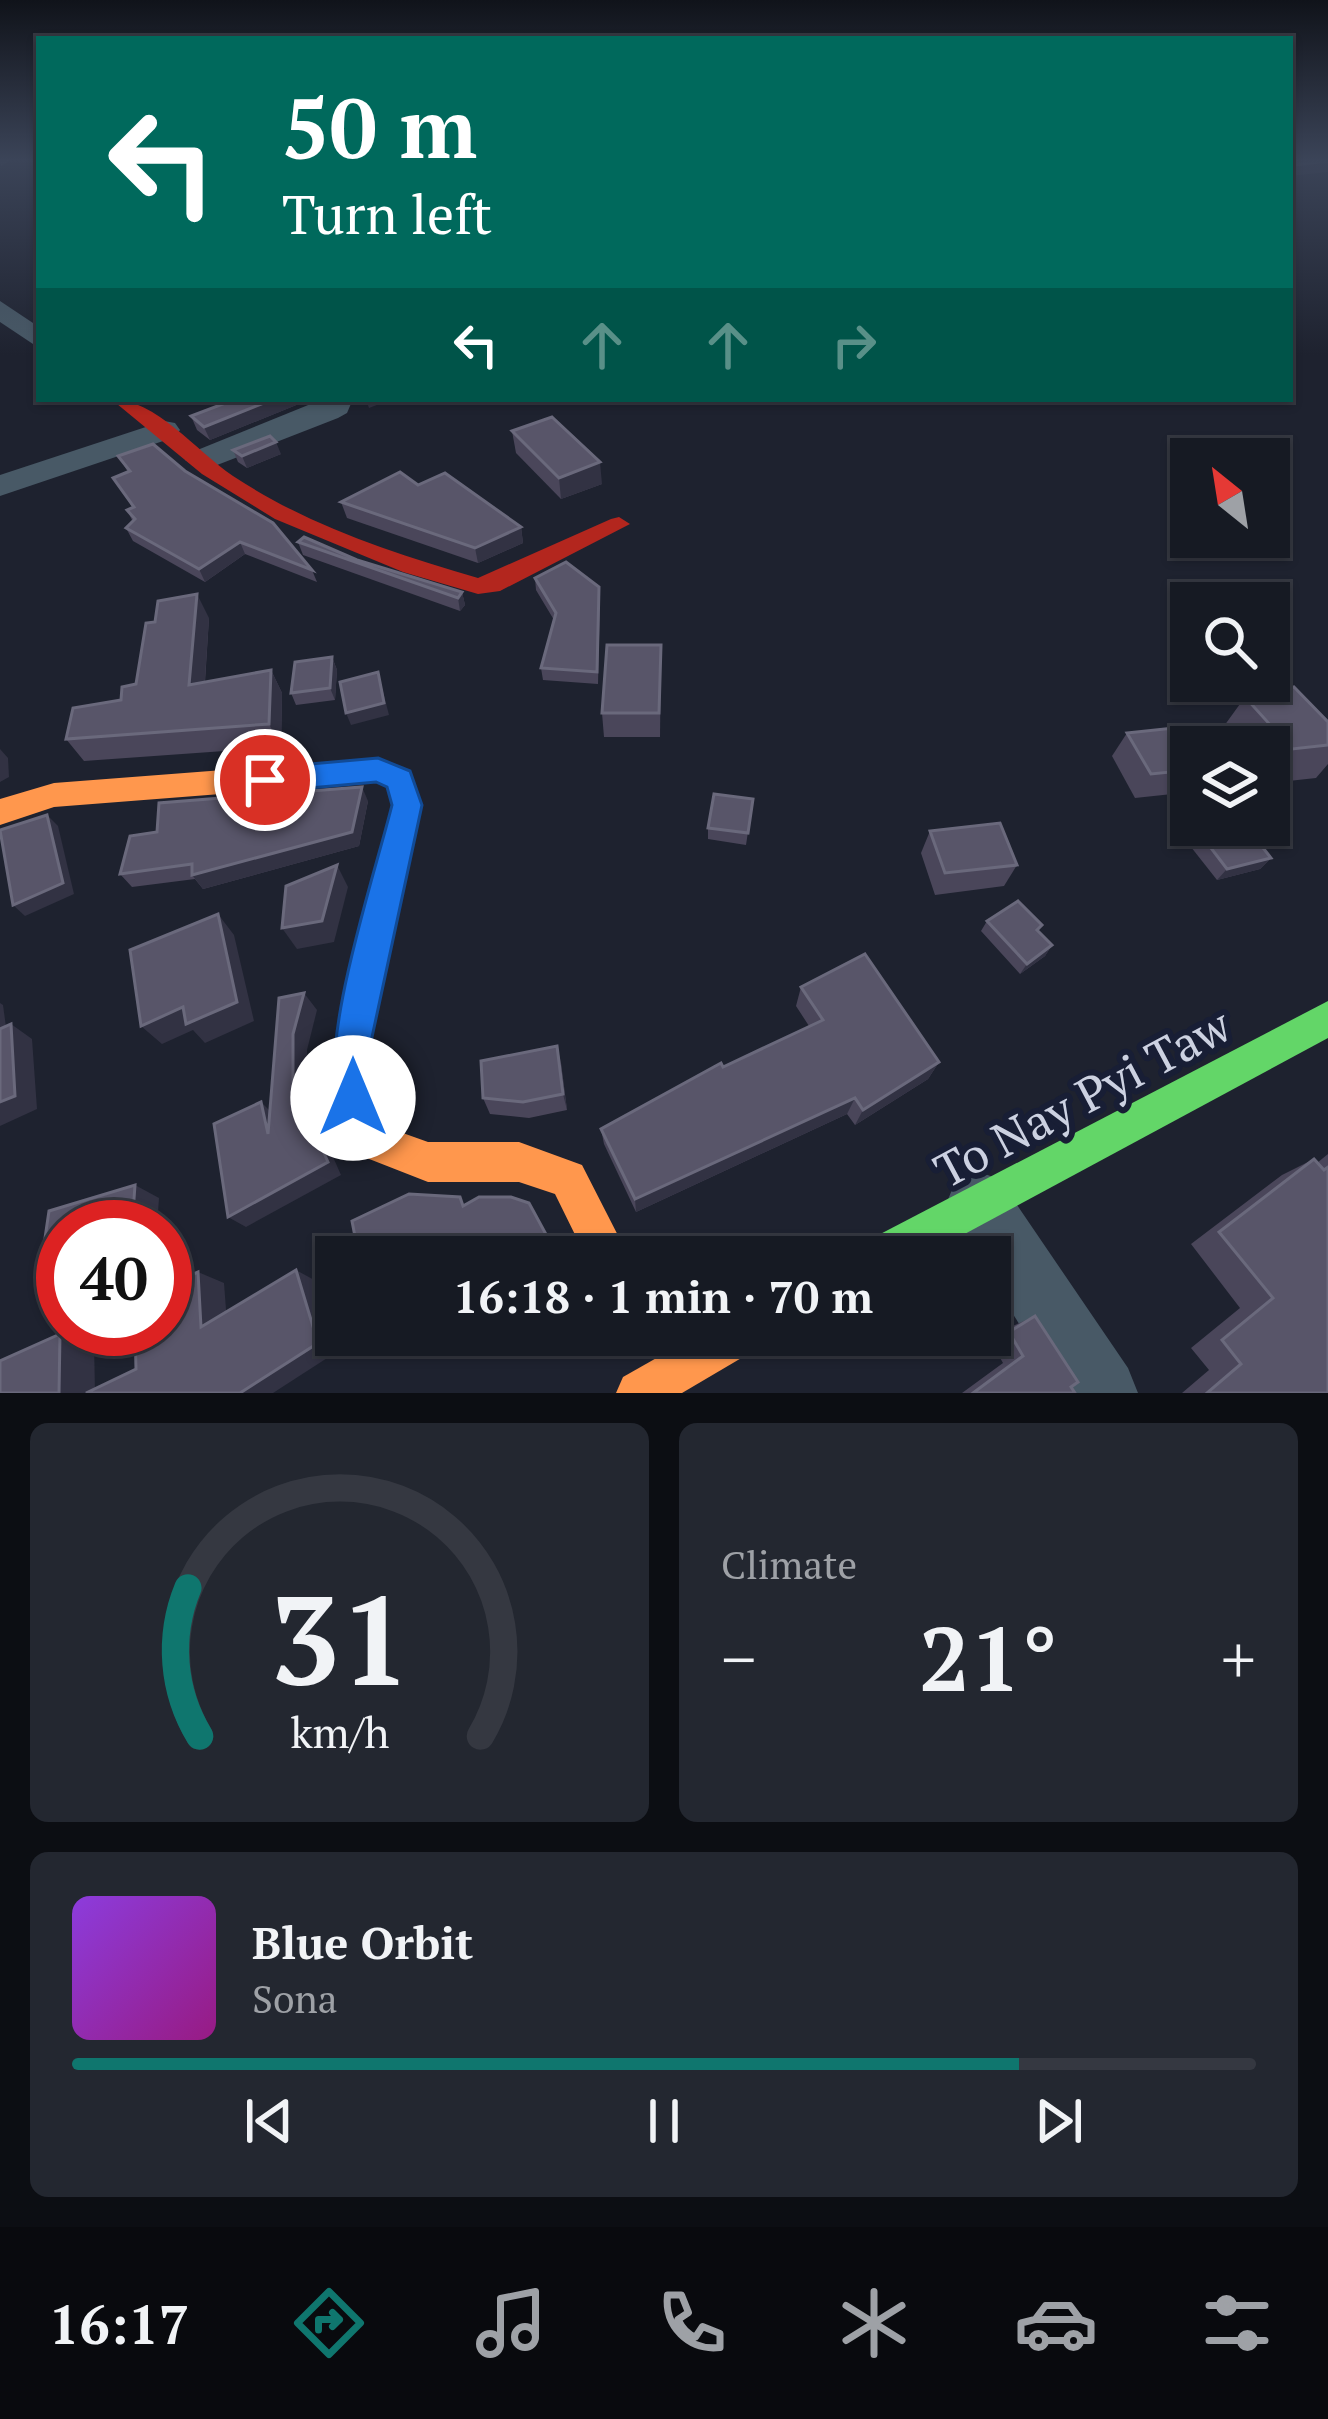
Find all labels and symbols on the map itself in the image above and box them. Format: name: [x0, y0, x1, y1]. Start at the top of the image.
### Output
north arrow: [1170, 438, 1290, 558]
pin: [214, 729, 316, 831]
street label: To Nay Pyi Taw: [923, 992, 1242, 1202]
position arrow: [290, 1035, 416, 1161]
speed limit sign: 40: [36, 1200, 192, 1356]

